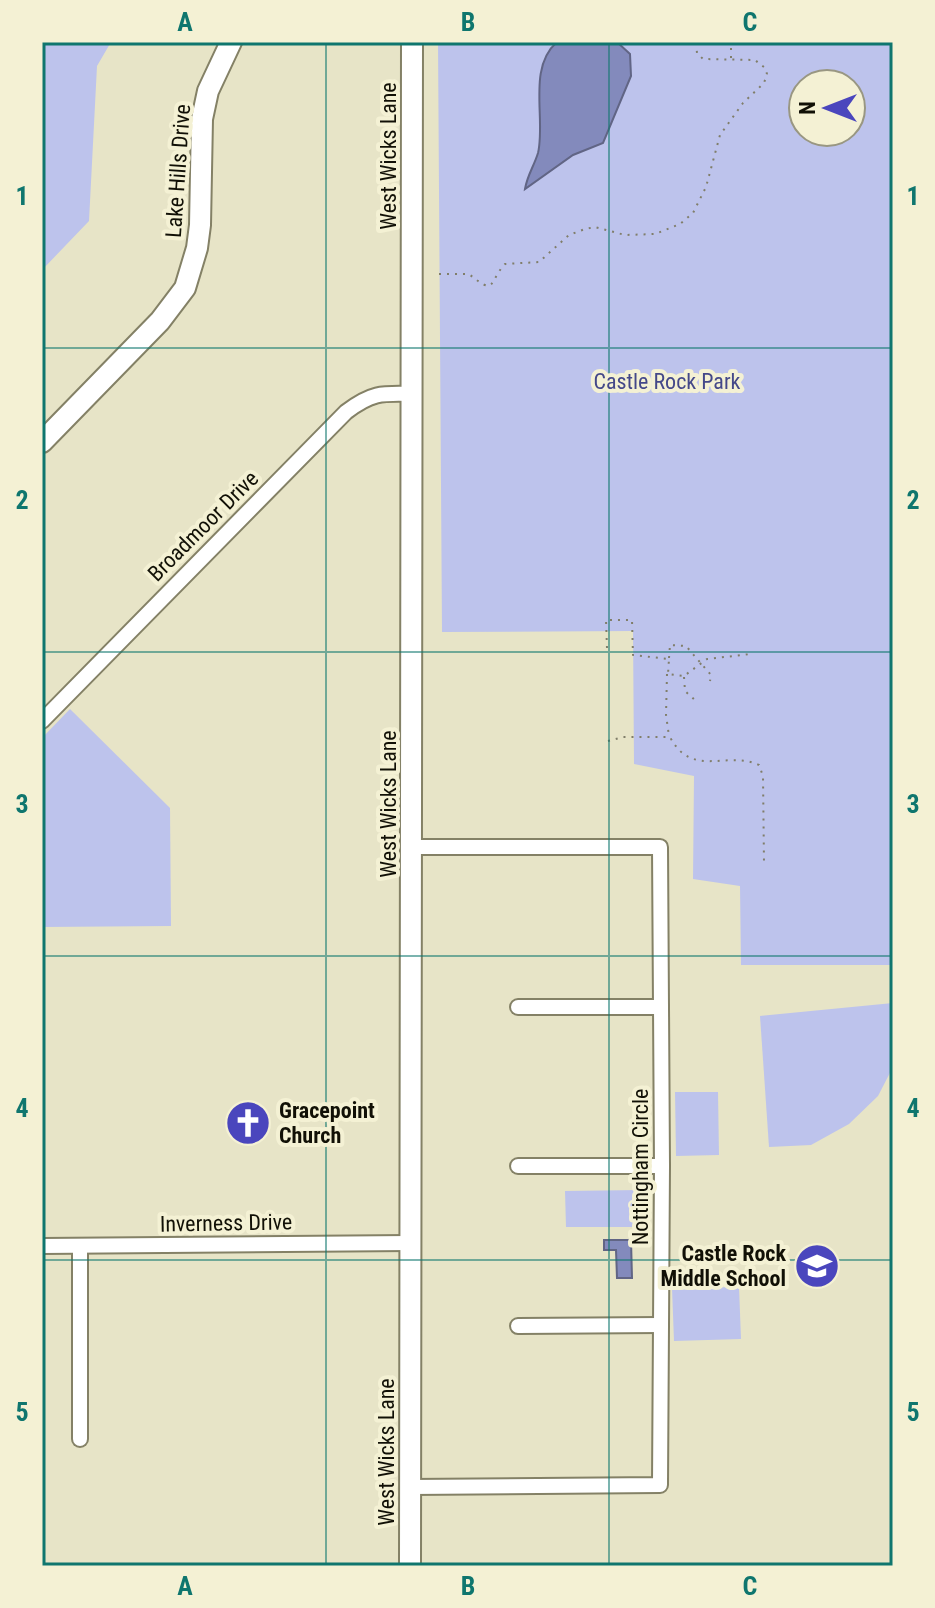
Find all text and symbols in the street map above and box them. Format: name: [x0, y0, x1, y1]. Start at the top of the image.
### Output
text: A: [177, 7, 193, 37]
text: B: [461, 7, 475, 37]
text: C: [743, 7, 758, 37]
north arrow: [787, 68, 867, 148]
street label: West Wicks Lane: [376, 82, 401, 230]
text: N: [795, 101, 820, 115]
street label: Lake Hills Drive: [161, 103, 195, 239]
text: 1: [15, 181, 29, 211]
text: 1: [906, 181, 920, 211]
park label: Castle Rock Park: [593, 369, 741, 394]
street label: Broadmoor Drive: [143, 466, 263, 586]
text: 2: [15, 485, 29, 515]
text: 2: [906, 485, 920, 515]
street label: West Wicks Lane: [376, 730, 401, 878]
text: 3: [15, 789, 29, 819]
text: 3: [906, 789, 920, 819]
street label: Nottingham Circle: [628, 1089, 653, 1245]
text: 4: [15, 1093, 29, 1123]
text: 4: [906, 1093, 920, 1123]
place label: Gracepoint Church: [279, 1098, 375, 1148]
church icon: Gracepoint Church: [224, 1099, 272, 1147]
street label: Inverness Drive: [160, 1209, 292, 1237]
place label: Castle Rock Middle School: [661, 1241, 786, 1291]
school or university icon: Castle Rock Middle School: [793, 1242, 841, 1290]
street label: West Wicks Lane: [374, 1378, 399, 1526]
text: 5: [15, 1397, 29, 1427]
text: 5: [906, 1397, 920, 1427]
text: A: [177, 1571, 193, 1601]
text: B: [461, 1571, 475, 1601]
text: C: [743, 1571, 758, 1601]

